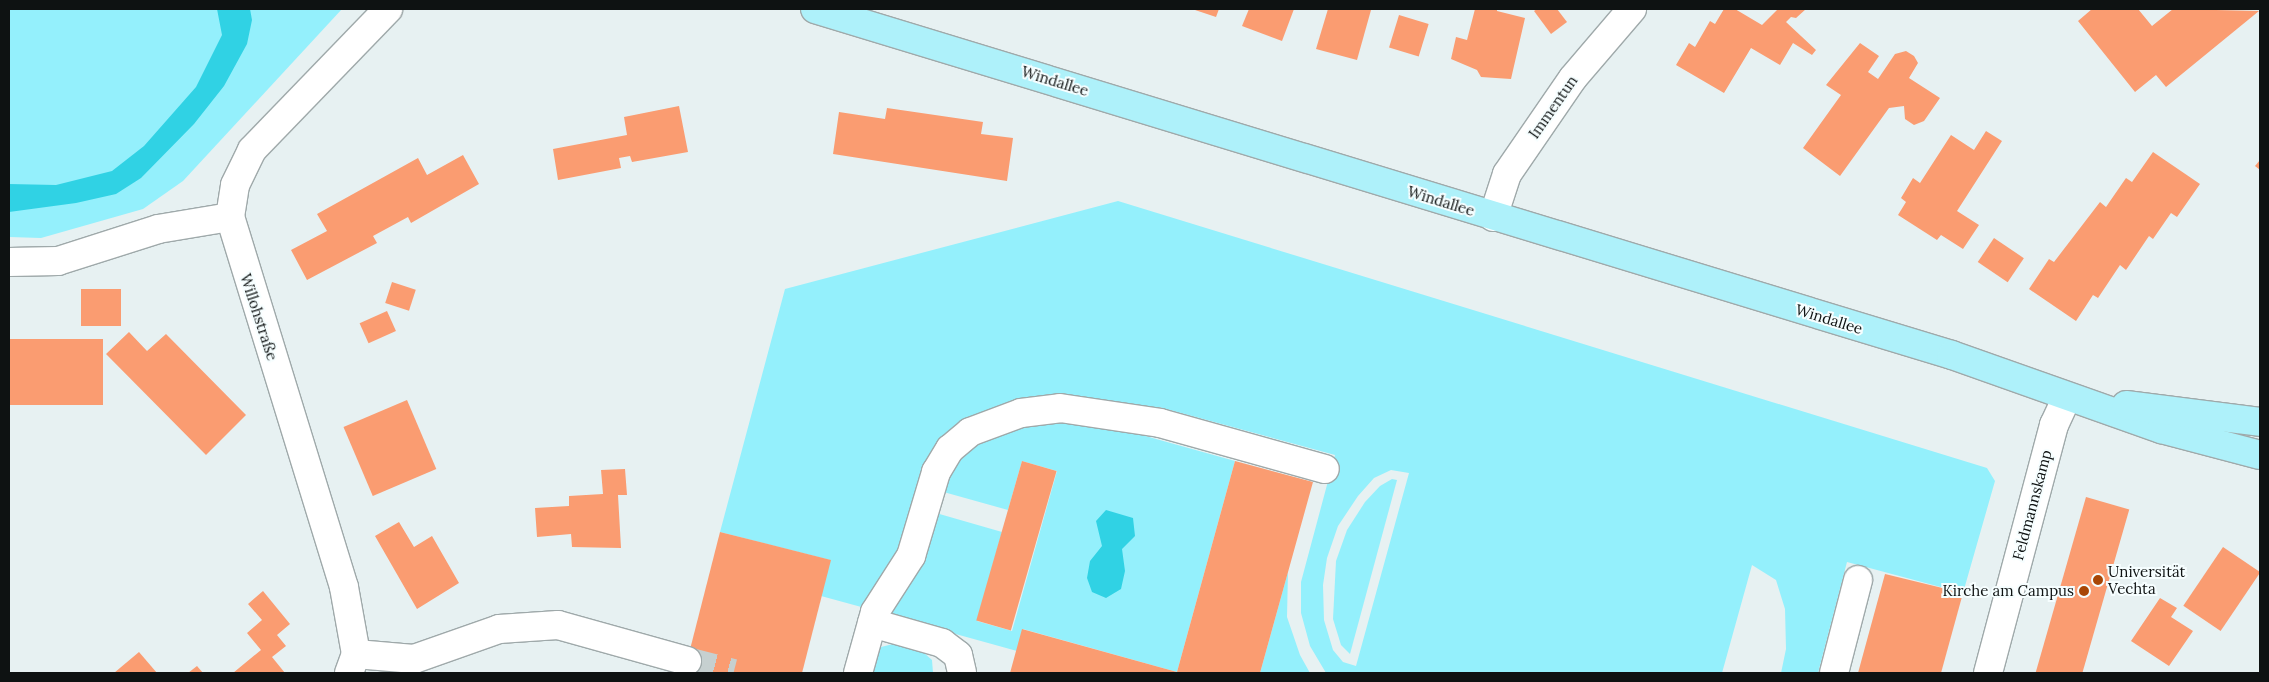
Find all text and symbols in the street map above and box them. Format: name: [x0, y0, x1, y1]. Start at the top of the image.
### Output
street label: Windallee: [1019, 62, 1091, 100]
street label: Immentun: [1525, 72, 1581, 142]
street label: Windallee: [1405, 182, 1477, 220]
street label: Willohstraße: [237, 271, 281, 363]
street label: Windallee: [1793, 300, 1865, 338]
street label: Feldmannskamp: [2009, 448, 2055, 562]
place label: Universität Vechta: [2108, 562, 2185, 597]
marker: Universität Vechta: [2092, 574, 2104, 586]
place label: Kirche am Campus: [1943, 582, 2074, 600]
marker: Kirche am Campus: [2078, 585, 2090, 597]

